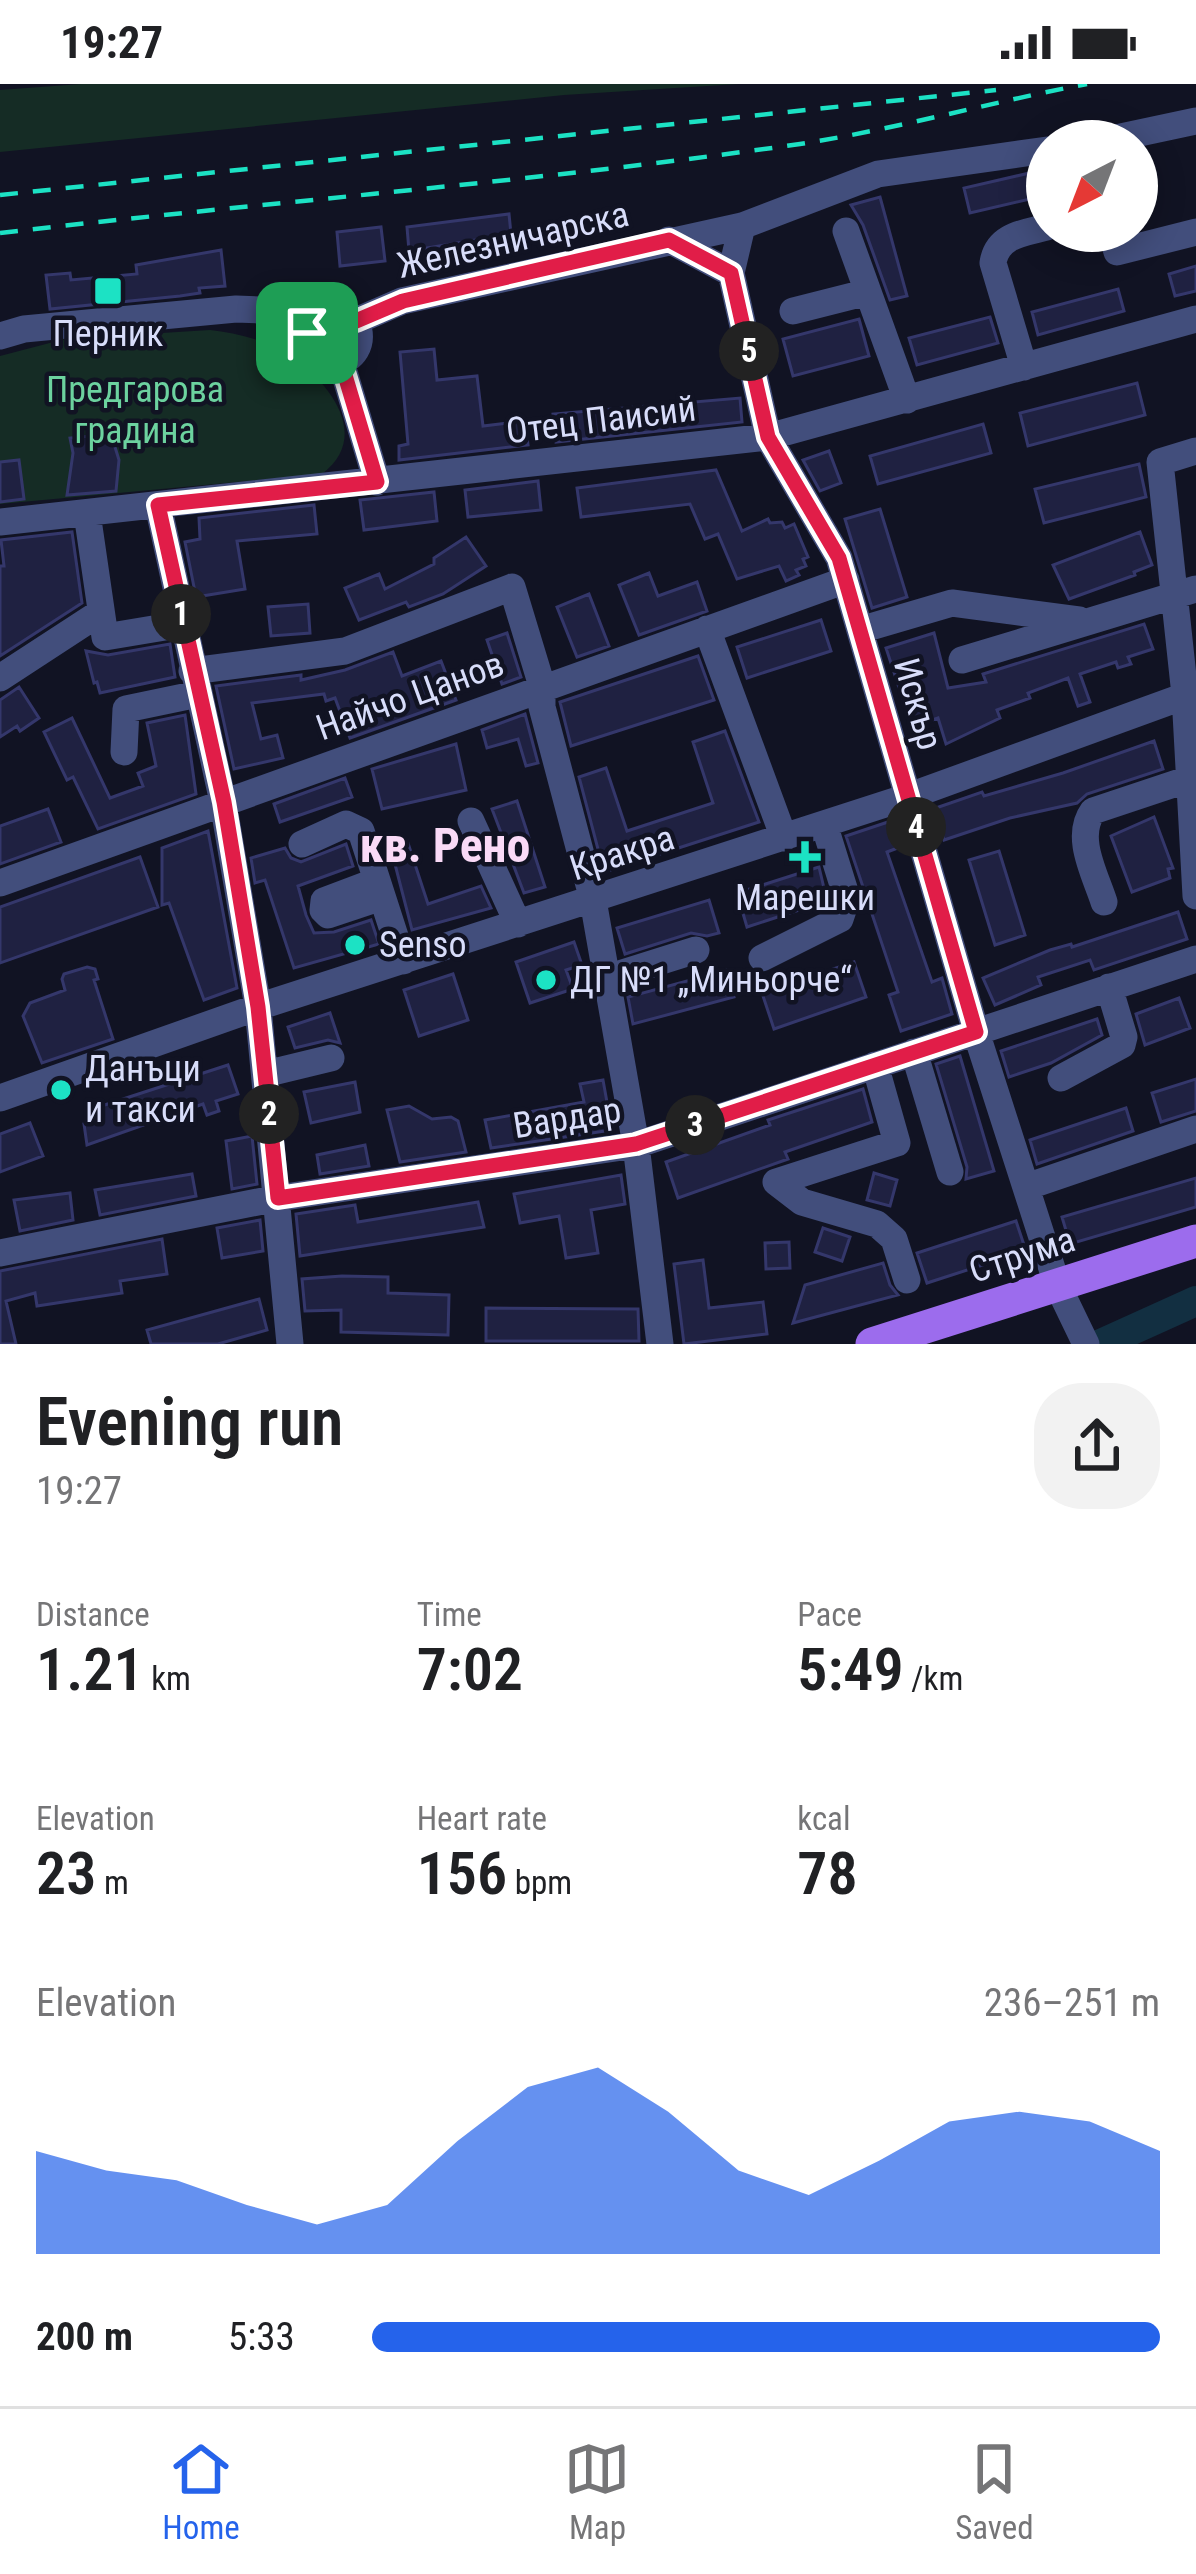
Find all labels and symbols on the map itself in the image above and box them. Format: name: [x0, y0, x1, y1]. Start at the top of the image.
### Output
north arrow: [1026, 120, 1158, 252]
street label: Железничарска: [393, 193, 633, 287]
marker: Перник: [92, 275, 124, 307]
pin: [256, 282, 358, 384]
place label: Перник: [53, 313, 163, 355]
pin: 5: [719, 321, 779, 381]
park label: Предгарова градина: [46, 369, 224, 452]
street label: Отец Паисий: [504, 388, 698, 452]
pin: 1: [151, 584, 211, 644]
street label: Найчо Цанов: [311, 643, 509, 749]
street label: Искър: [885, 653, 951, 755]
pin: 4: [886, 797, 946, 857]
street label: Кракра: [565, 816, 679, 890]
district label: кв. Рено: [360, 817, 530, 874]
marker: Марешки: [792, 844, 818, 870]
place label: Марешки: [735, 877, 875, 919]
place label: Senso: [379, 924, 466, 966]
marker: Senso: [342, 932, 368, 958]
place label: ДГ №1 „Миньорче“: [570, 959, 852, 1001]
marker: ДГ №1 „Миньорче“: [533, 967, 559, 993]
place label: Данъци и такси: [85, 1048, 201, 1131]
marker: Данъци и такси: [48, 1077, 74, 1103]
pin: 2: [239, 1084, 299, 1144]
street label: Вардар: [510, 1089, 624, 1147]
pin: 3: [665, 1095, 725, 1155]
street label: Струма: [964, 1218, 1080, 1292]

